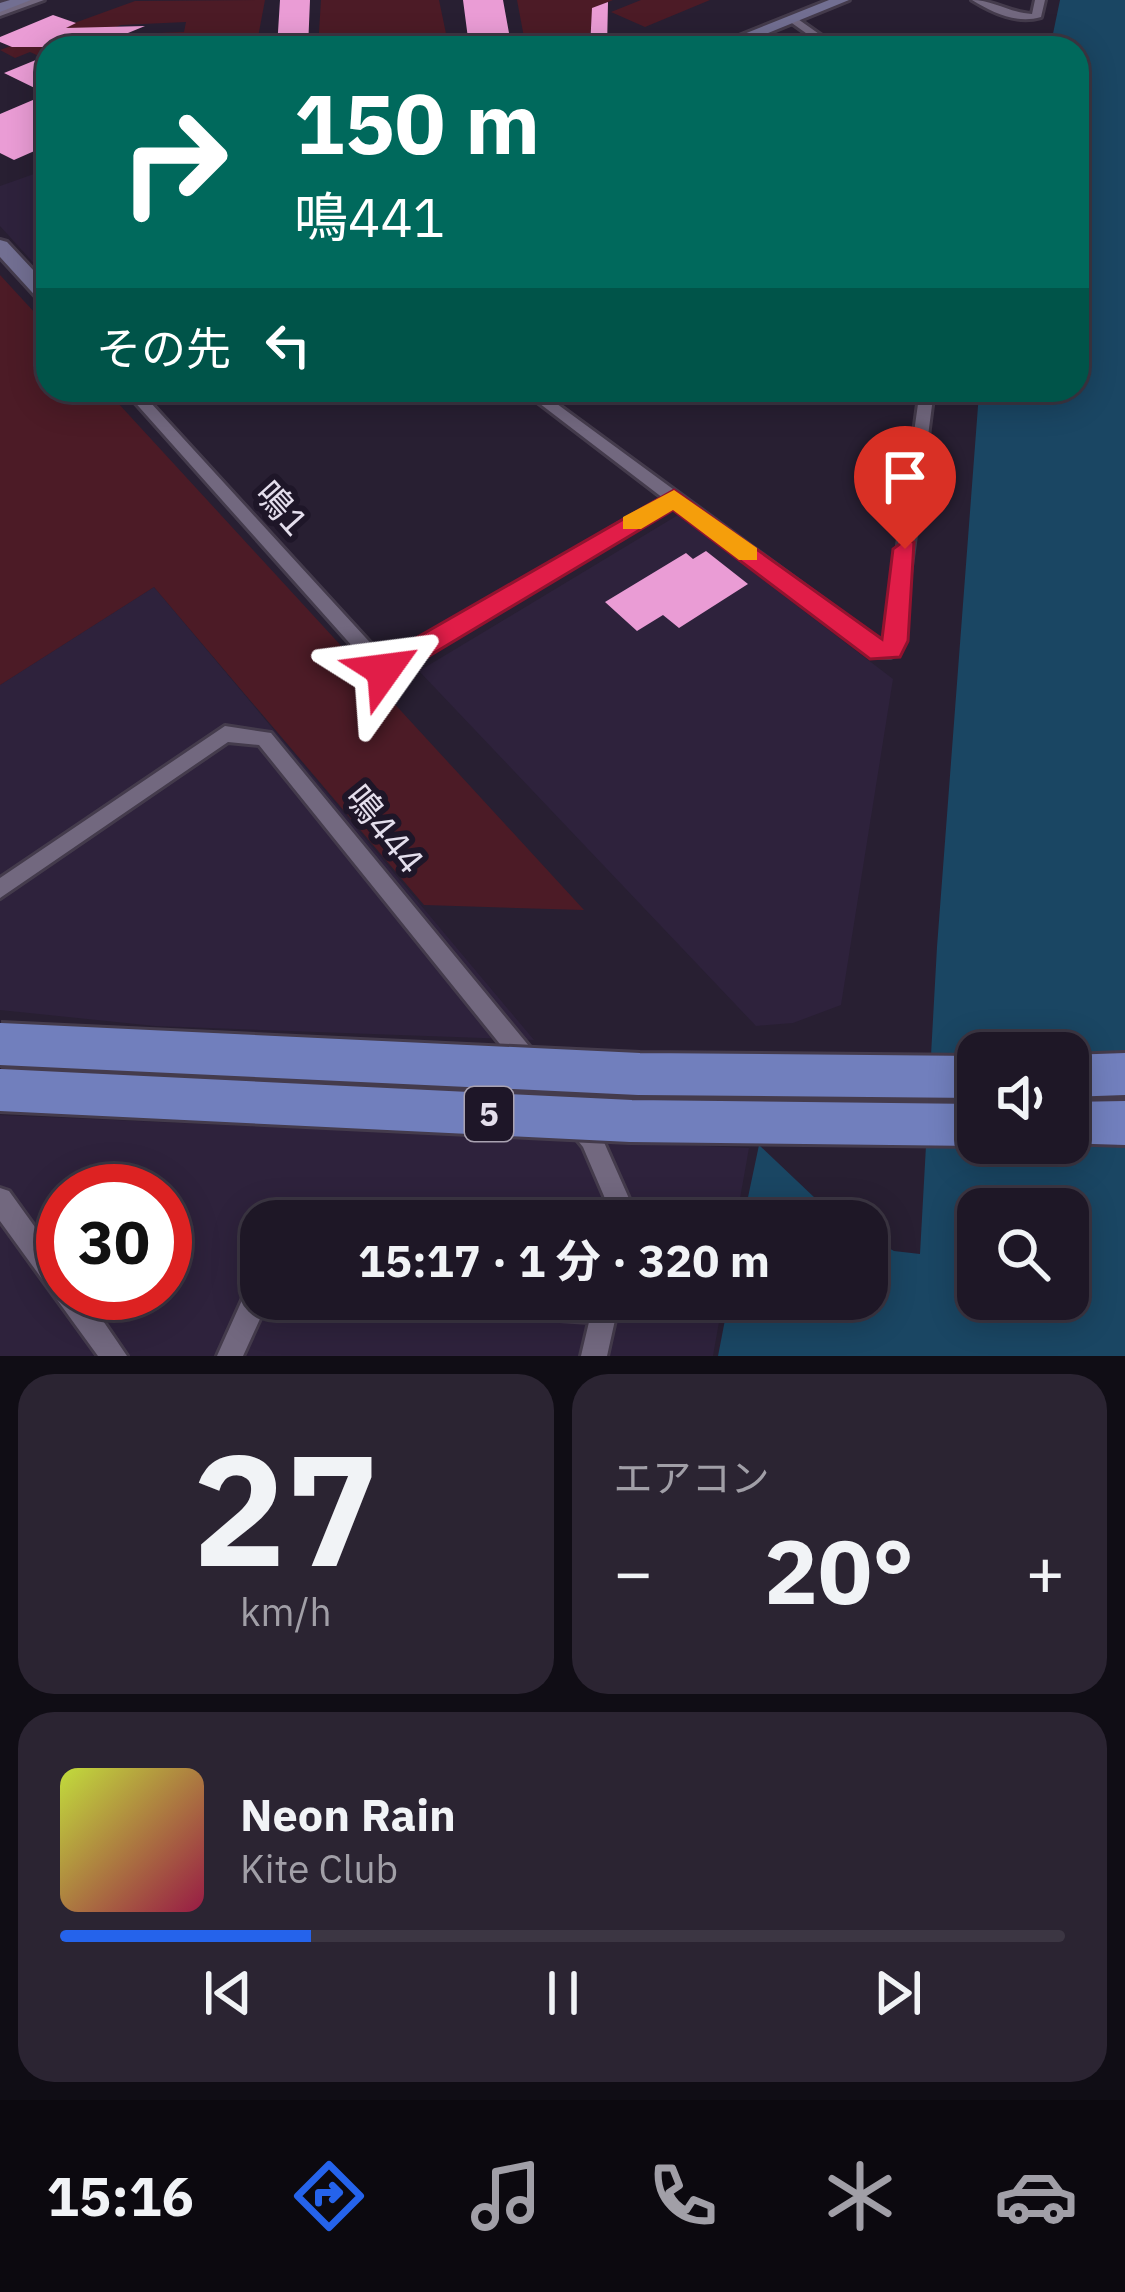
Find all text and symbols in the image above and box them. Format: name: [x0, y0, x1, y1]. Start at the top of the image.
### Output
text: 150 m: [294, 68, 540, 177]
icon: right: [96, 84, 252, 240]
text: 鳴441: [294, 182, 445, 252]
icon: left: [255, 312, 321, 378]
text: その先: [96, 319, 231, 377]
pin: [854, 426, 956, 549]
icon: arrive: [872, 444, 938, 510]
street label: 鳴1: [246, 471, 319, 545]
position arrow: [321, 607, 447, 733]
street label: 鳴444: [335, 775, 435, 883]
map controls: [957, 1032, 1089, 1320]
button: sound: [957, 1032, 1089, 1164]
road number: 5: [465, 1087, 513, 1141]
speed limit sign: 30: [36, 1164, 192, 1320]
button: search: [957, 1188, 1089, 1320]
text: 15:17 · 1 分 · 320 m: [358, 1231, 770, 1289]
text: 27: [192, 1406, 379, 1609]
text: エアコン: [614, 1452, 770, 1503]
text: 20°: [764, 1512, 914, 1629]
text: −: [614, 1528, 653, 1614]
text: +: [1025, 1528, 1065, 1614]
text: km/h: [240, 1586, 332, 1637]
text: Neon Rain: [240, 1785, 456, 1843]
text: Kite Club: [240, 1843, 398, 1894]
icon: previous: [195, 1960, 261, 2026]
icon: pause: [530, 1960, 596, 2026]
icon: next: [865, 1960, 931, 2026]
icon: directions: [287, 2154, 371, 2238]
icon: music: [464, 2154, 548, 2238]
icon: phone: [641, 2154, 725, 2238]
icon: climate: [818, 2154, 902, 2238]
icon: car: [994, 2154, 1078, 2238]
text: 15:16: [46, 2161, 194, 2231]

